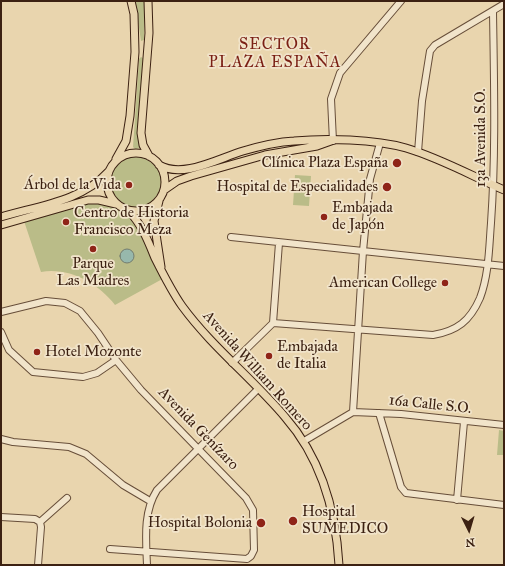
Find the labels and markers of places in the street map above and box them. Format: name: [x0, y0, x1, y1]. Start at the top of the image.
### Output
place label: Clínica Plaza España: [262, 154, 388, 172]
marker: Clínica Plaza España: [391, 157, 403, 169]
place label: Árbol de la Vida: [24, 176, 121, 194]
place label: Hospital de Especialidades: [217, 178, 378, 196]
marker: Árbol de la Vida: [124, 180, 134, 190]
marker: Hospital de Especialidades: [381, 181, 393, 193]
place label: Embajada de Japón: [332, 199, 393, 234]
place label: Centro de Historia Francisco Meza: [74, 204, 189, 239]
marker: Embajada de Japón: [319, 212, 329, 222]
marker: Centro de Historia Francisco Meza: [61, 217, 71, 227]
marker: Parque Las Madres: [88, 244, 98, 254]
place label: Parque Las Madres: [57, 255, 129, 290]
place label: American College: [329, 274, 437, 292]
marker: American College: [440, 278, 450, 288]
place label: Embajada de Italia: [277, 338, 338, 373]
place label: Hotel Mozonte: [45, 343, 141, 361]
marker: Hotel Mozonte: [32, 347, 42, 357]
marker: Embajada de Italia: [264, 351, 274, 361]
place label: Hospital SUMEDICO: [302, 503, 388, 538]
place label: Hospital Bolonia: [148, 514, 252, 532]
marker: Hospital SUMEDICO: [287, 515, 299, 527]
marker: Hospital Bolonia: [255, 517, 267, 529]

